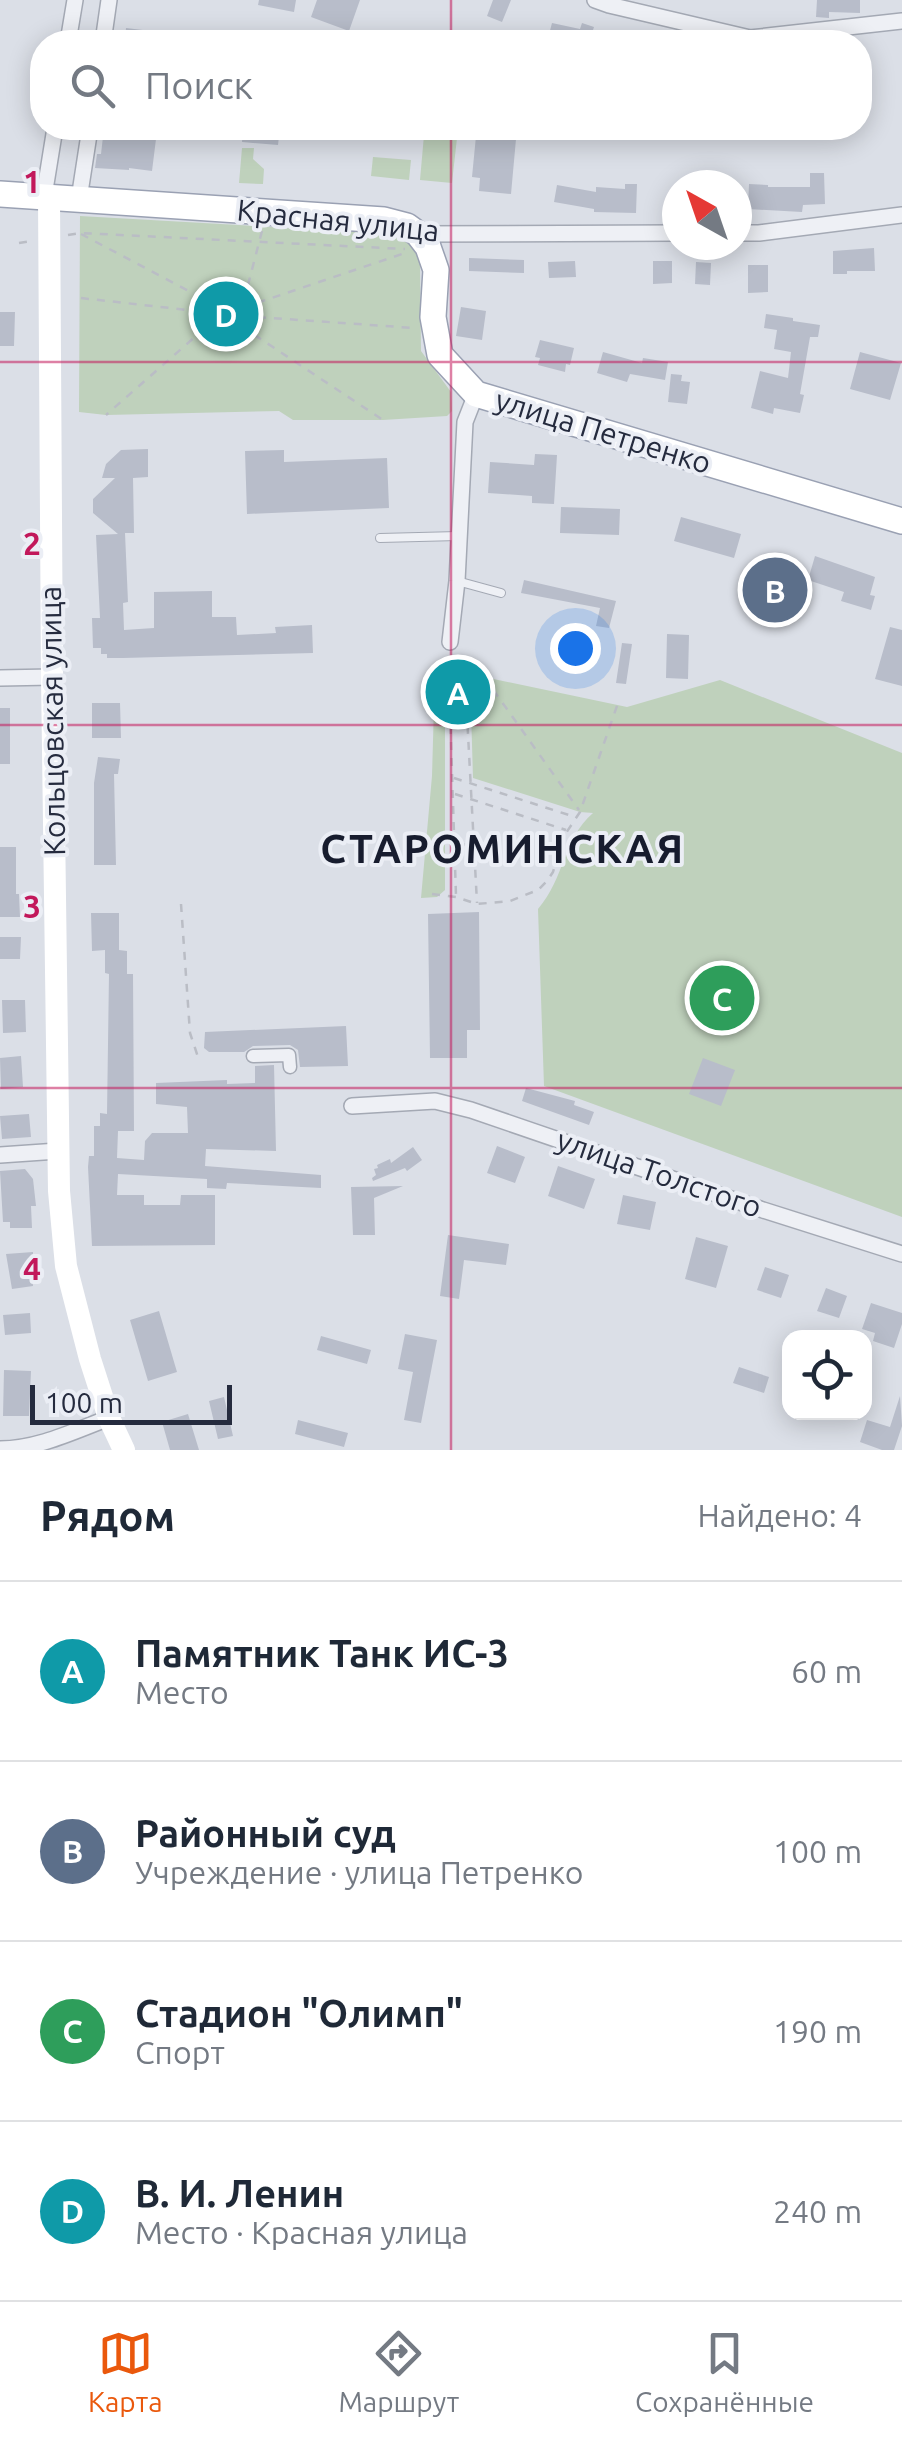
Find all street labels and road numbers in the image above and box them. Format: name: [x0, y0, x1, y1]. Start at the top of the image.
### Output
street label: Красная улица: [235, 192, 441, 248]
street label: улица Петренко: [491, 382, 715, 480]
street label: Кольцовская улица: [33, 586, 71, 856]
street label: улица Толстого: [553, 1122, 766, 1224]

